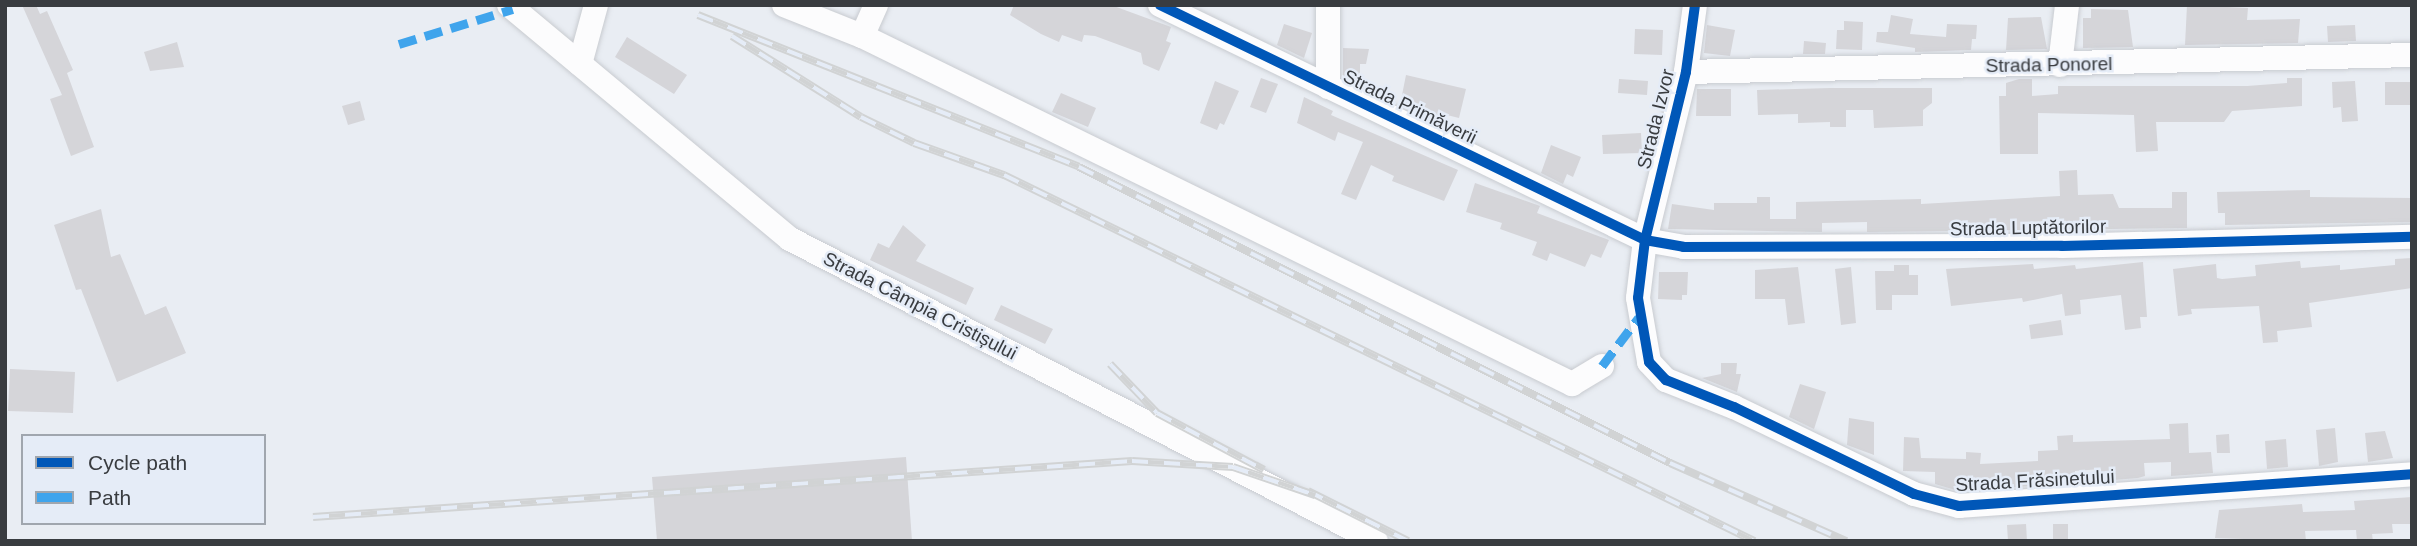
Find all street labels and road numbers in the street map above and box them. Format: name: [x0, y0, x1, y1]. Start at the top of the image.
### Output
street label: Strada Ponorel: [1985, 52, 2113, 78]
street label: Strada Primăverii: [1340, 65, 1480, 149]
street label: Strada Izvor: [1633, 67, 1679, 171]
street label: Strada Luptătorilor: [1950, 215, 2106, 241]
street label: Strada Câmpia Cristișului: [819, 247, 1021, 365]
street label: Strada Frăsinetului: [1955, 465, 2115, 497]

